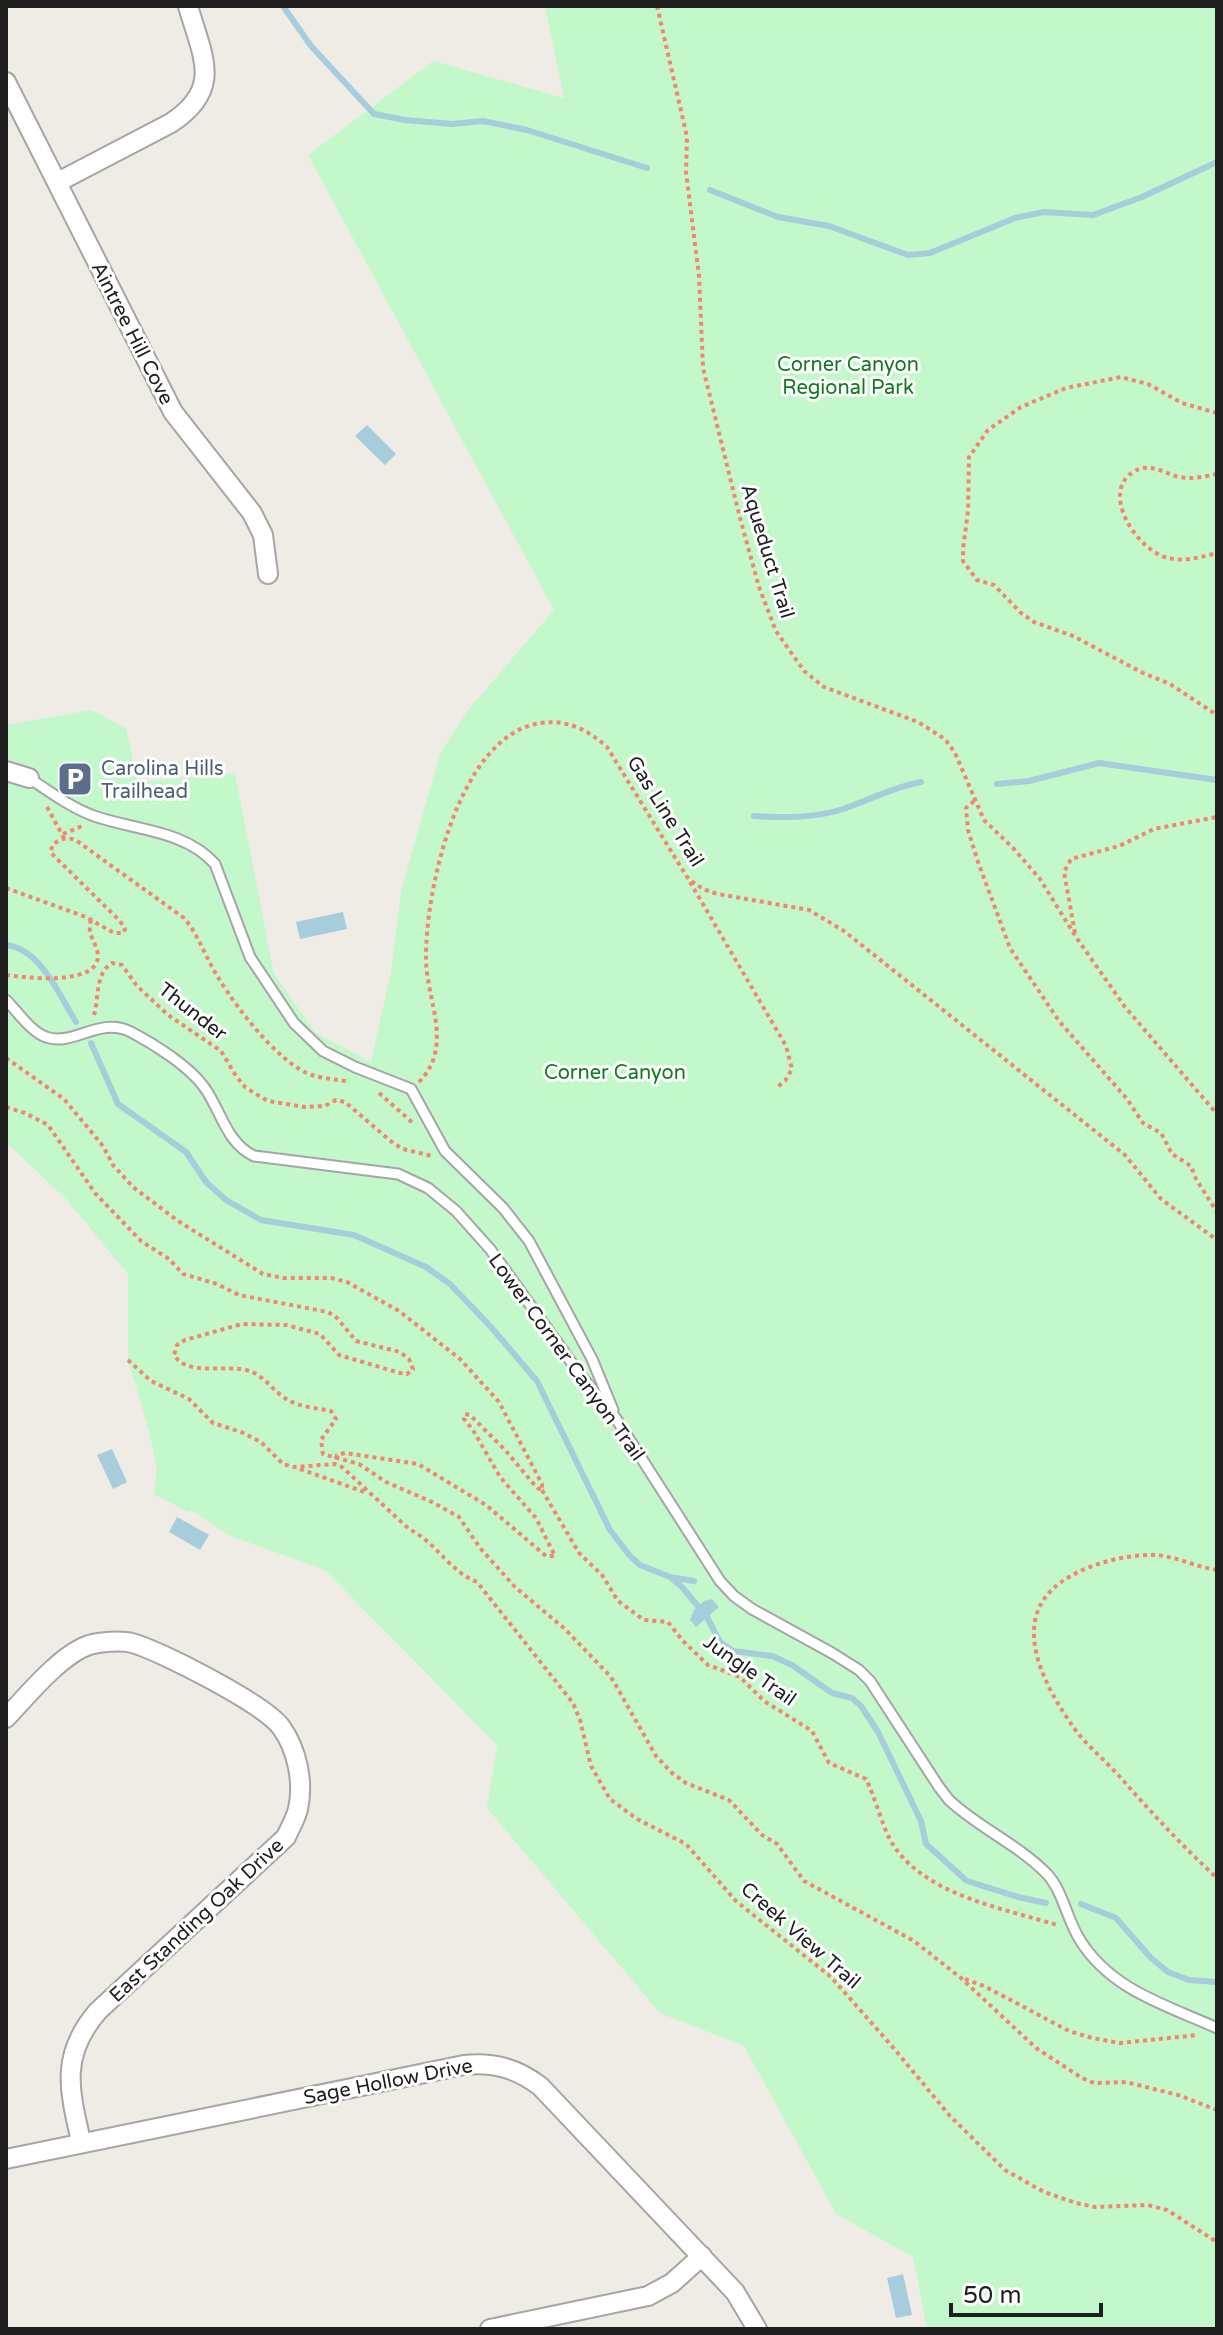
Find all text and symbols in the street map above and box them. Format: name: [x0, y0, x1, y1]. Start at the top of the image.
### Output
street label: Aintree Hill Cove: [86, 258, 178, 409]
park label: Corner Canyon Regional Park: [777, 353, 919, 400]
street label: Aqueduct Trail: [735, 481, 799, 621]
street label: Gas Line Trail: [622, 752, 709, 871]
place label: Carolina Hills Trailhead: [101, 757, 224, 804]
parking icon: Carolina Hills Trailhead: [56, 760, 94, 798]
street label: Thunder: [153, 978, 232, 1046]
park label: Corner Canyon: [544, 1061, 686, 1085]
street label: Lower Corner Canyon Trail: [483, 1249, 649, 1466]
street label: Jungle Trail: [698, 1630, 800, 1712]
street label: East Standing Oak Drive: [105, 1834, 289, 2008]
street label: Creek View Trail: [736, 1877, 865, 1994]
street label: Sage Hollow Drive: [301, 2054, 475, 2110]
scale bar: [951, 2267, 1101, 2317]
text: 50 m: [963, 2281, 1021, 2310]

